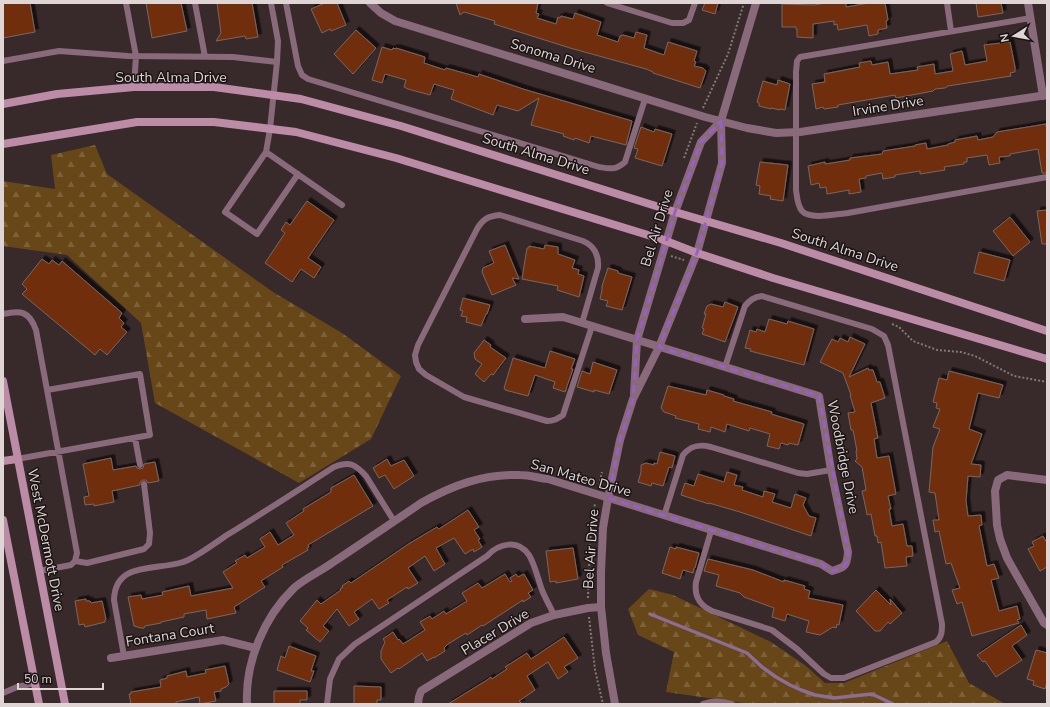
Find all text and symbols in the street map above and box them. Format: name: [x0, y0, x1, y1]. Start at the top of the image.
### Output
north arrow: [994, 16, 1034, 56]
text: N: [997, 32, 1013, 43]
street label: Sonoma Drive: [508, 34, 598, 78]
street label: South Alma Drive: [115, 68, 227, 87]
street label: Irvine Drive: [851, 91, 925, 121]
street label: South Alma Drive: [480, 129, 592, 179]
street label: Bel Air Drive: [636, 187, 678, 269]
street label: South Alma Drive: [789, 224, 901, 276]
street label: Woodbridge Drive: [823, 399, 863, 515]
street label: San Mateo Drive: [528, 455, 634, 501]
street label: West McDermott Drive: [23, 467, 69, 613]
street label: Bel Air Drive: [579, 508, 603, 590]
street label: Placer Drive: [458, 604, 532, 660]
street label: Fontana Court: [124, 619, 216, 651]
scale bar: [18, 665, 103, 691]
text: 50 m: [24, 671, 52, 687]

